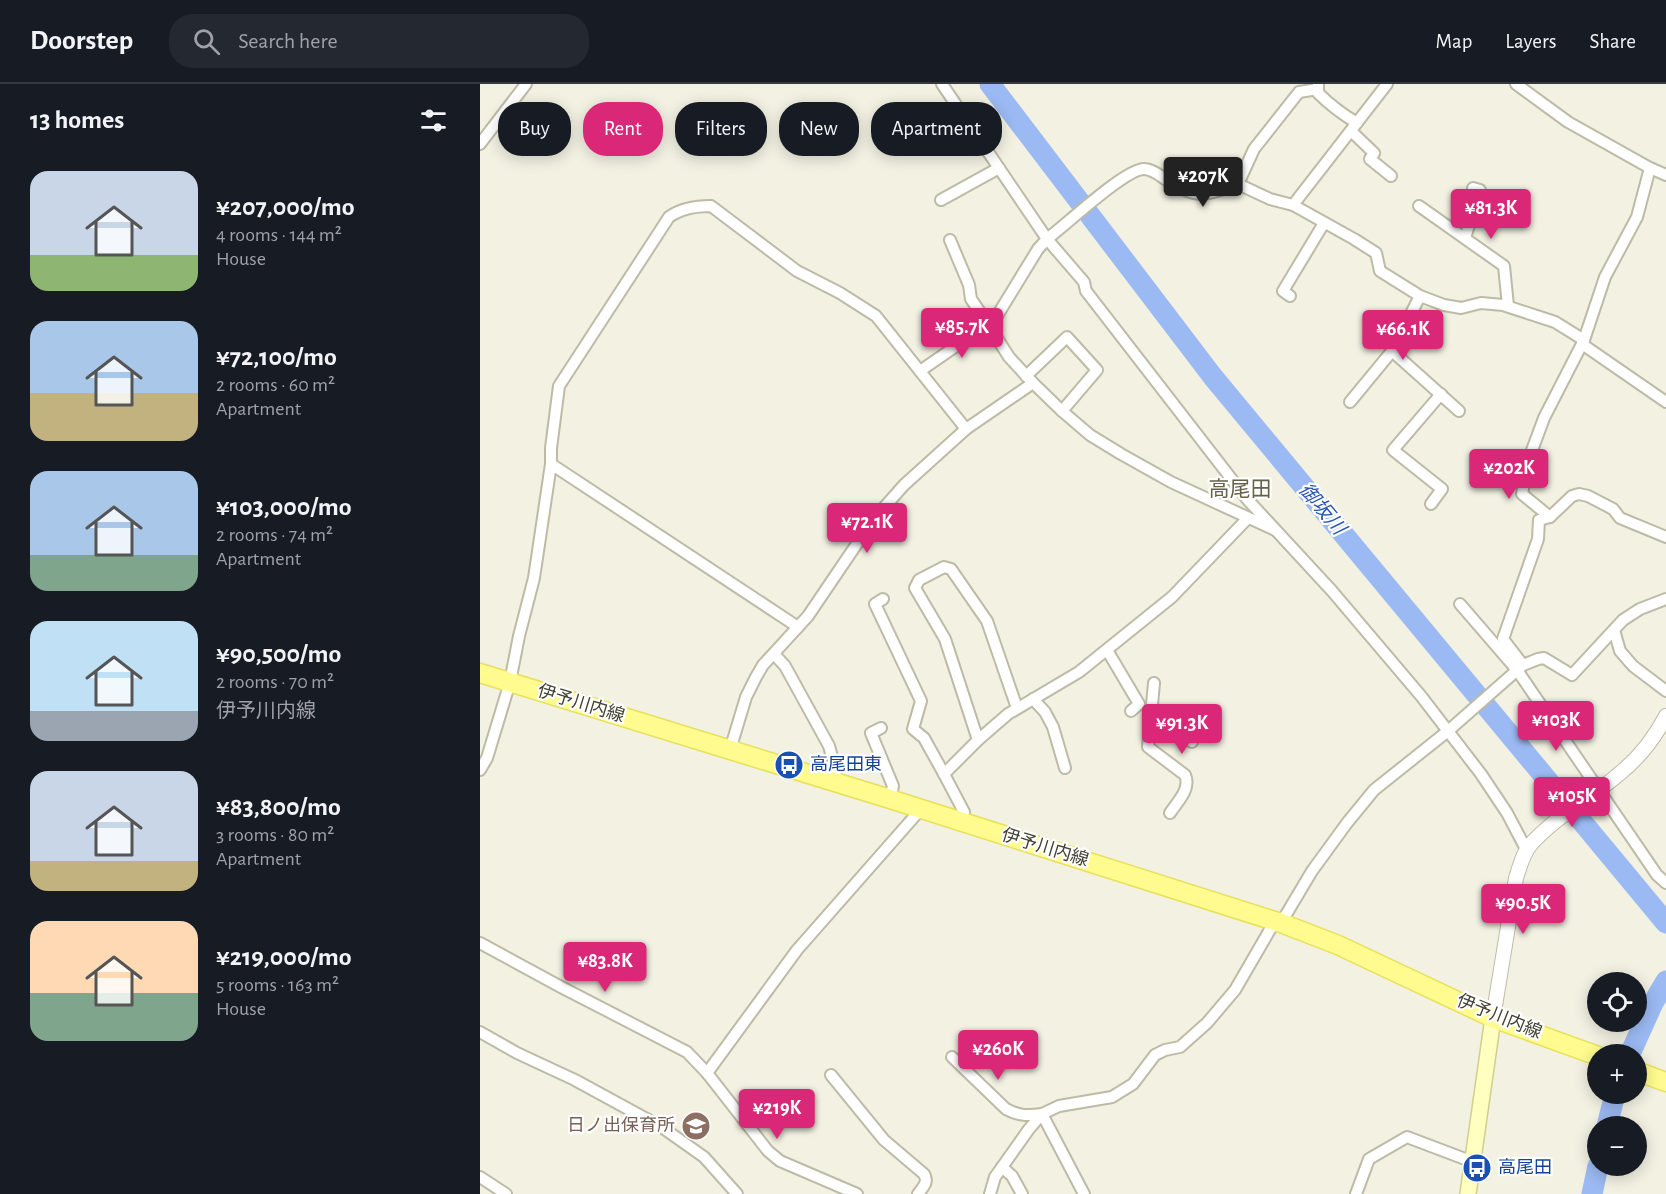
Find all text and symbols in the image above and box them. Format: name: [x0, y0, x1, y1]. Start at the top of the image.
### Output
search box: [169, 14, 589, 68]
icon: search: [190, 25, 223, 58]
text: Doorstep: [30, 27, 133, 55]
text: Search here: [238, 30, 338, 52]
text: Map: [1436, 31, 1472, 52]
text: Layers: [1505, 31, 1556, 52]
text: Share: [1589, 31, 1636, 52]
chip: Buy: [498, 102, 571, 156]
chip: Rent: [583, 102, 663, 156]
chip: Filters: [675, 102, 767, 156]
chip: New: [779, 102, 859, 156]
chip: Apartment: [871, 102, 1002, 156]
icon: filters: [417, 104, 450, 137]
text: 13 homes: [30, 107, 124, 133]
pin: ¥207K: [1161, 157, 1245, 208]
text: ¥207K: [1178, 166, 1228, 186]
pin: ¥81.3K: [1442, 189, 1540, 240]
text: ¥207,000/mo: [216, 194, 355, 220]
icon: home: [78, 195, 150, 267]
text: ¥81.3K: [1465, 198, 1517, 218]
text: 4 rooms · 144 m²: [216, 225, 342, 245]
text: House: [216, 249, 266, 269]
pin: ¥85.7K: [913, 308, 1011, 359]
pin: ¥66.1K: [1354, 310, 1452, 361]
text: ¥85.7K: [935, 317, 989, 337]
text: ¥66.1K: [1376, 319, 1430, 339]
text: ¥72,100/mo: [216, 344, 337, 370]
icon: home: [78, 345, 150, 417]
text: 2 rooms · 60 m²: [216, 375, 335, 395]
text: Apartment: [216, 399, 301, 419]
pin: ¥202K: [1467, 449, 1551, 500]
text: ¥202K: [1483, 458, 1535, 478]
district label: 高尾田: [1209, 478, 1272, 500]
water label: 御坂川: [1295, 479, 1351, 540]
text: ¥103,000/mo: [216, 494, 352, 520]
icon: home: [78, 495, 150, 567]
pin: ¥72.1K: [818, 503, 916, 554]
text: ¥72.1K: [841, 512, 893, 532]
text: 2 rooms · 74 m²: [216, 525, 333, 545]
text: Apartment: [216, 549, 301, 569]
text: ¥90,500/mo: [216, 641, 341, 667]
icon: home: [78, 645, 150, 717]
text: 2 rooms · 70 m²: [216, 672, 334, 692]
street label: 伊予川内線: [535, 680, 627, 726]
text: 伊予川内線: [216, 701, 316, 721]
pin: ¥103K: [1514, 701, 1598, 752]
pin: ¥91.3K: [1133, 704, 1231, 755]
text: ¥103K: [1532, 710, 1580, 730]
text: ¥91.3K: [1156, 713, 1208, 733]
bus stop icon: 高尾田東: [773, 749, 805, 781]
place label: 高尾田東: [810, 755, 882, 774]
pin: ¥105K: [1530, 777, 1614, 828]
text: ¥105K: [1548, 786, 1596, 806]
text: ¥83,800/mo: [216, 794, 341, 820]
icon: home: [78, 795, 150, 867]
street label: 伊予川内線: [999, 824, 1091, 870]
text: 3 rooms · 80 m²: [216, 825, 334, 845]
text: Apartment: [216, 849, 301, 869]
pin: ¥90.5K: [1474, 884, 1572, 935]
text: ¥90.5K: [1495, 893, 1551, 913]
pin: ¥83.8K: [556, 942, 654, 993]
text: ¥219,000/mo: [216, 944, 352, 970]
icon: home: [78, 945, 150, 1017]
text: ¥83.8K: [577, 951, 633, 971]
map controls: [1587, 972, 1647, 1176]
button: locate: [1587, 972, 1647, 1032]
text: 5 rooms · 163 m²: [216, 975, 339, 995]
street label: 伊予川内線: [1454, 990, 1545, 1042]
text: House: [216, 999, 266, 1019]
pin: ¥260K: [956, 1030, 1040, 1081]
text: ¥260K: [972, 1039, 1024, 1059]
button: +: [1587, 1044, 1647, 1104]
pin: ¥219K: [735, 1089, 819, 1140]
text: ¥219K: [753, 1098, 801, 1118]
school or university icon: 日ノ出保育所: [680, 1110, 712, 1142]
place label: 日ノ出保育所: [567, 1116, 675, 1135]
button: −: [1587, 1116, 1647, 1176]
bus stop icon: 高尾田: [1461, 1152, 1493, 1184]
place label: 高尾田: [1498, 1158, 1552, 1177]

